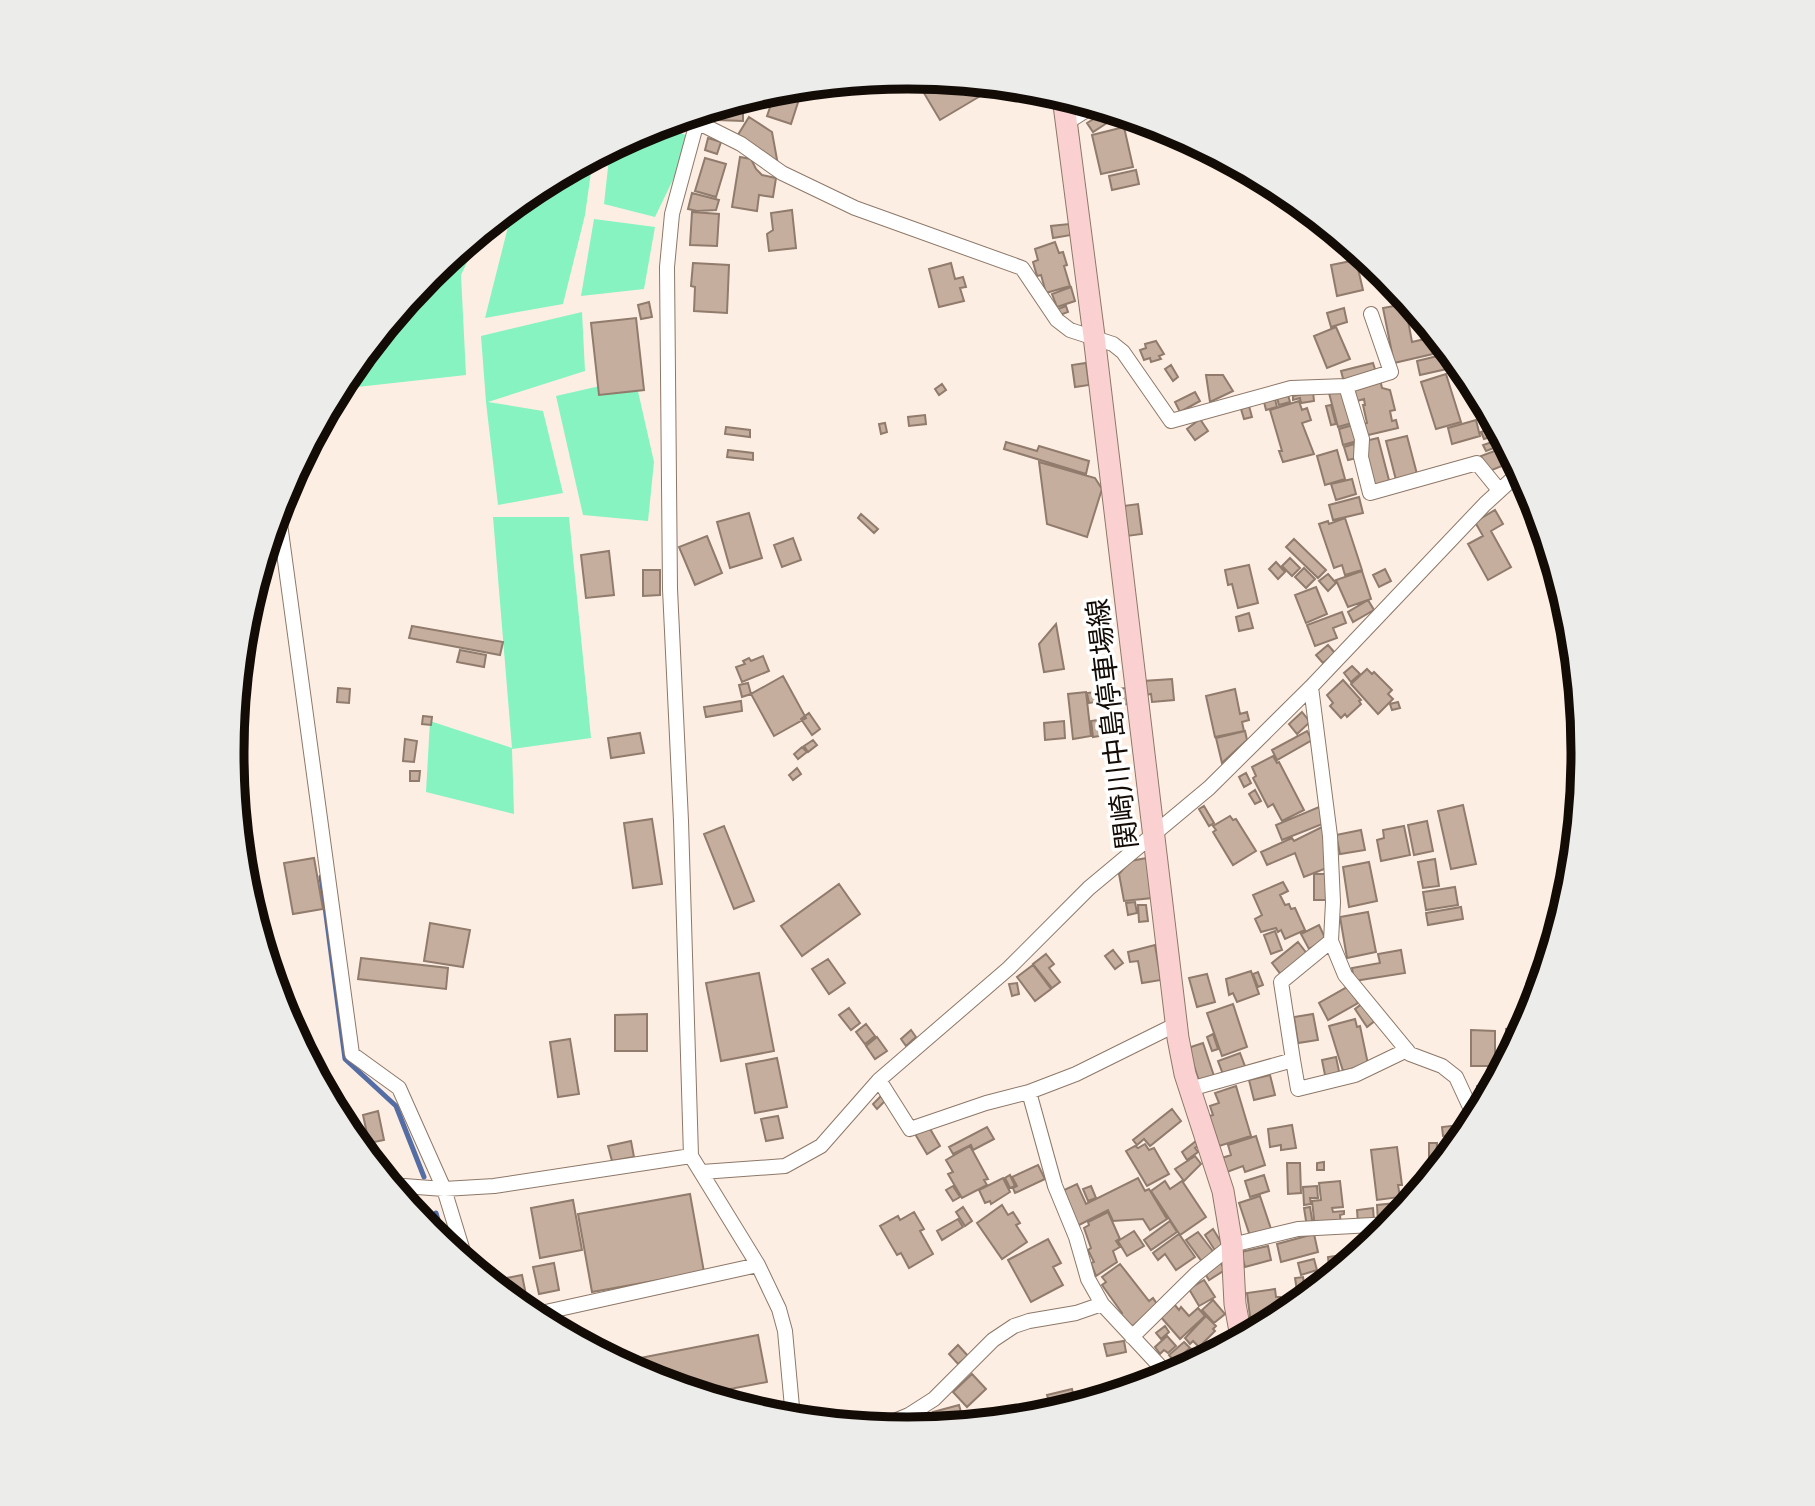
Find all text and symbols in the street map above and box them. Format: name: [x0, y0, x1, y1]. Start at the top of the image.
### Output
street label: 関崎川中島停車場線: [1083, 597, 1143, 851]

